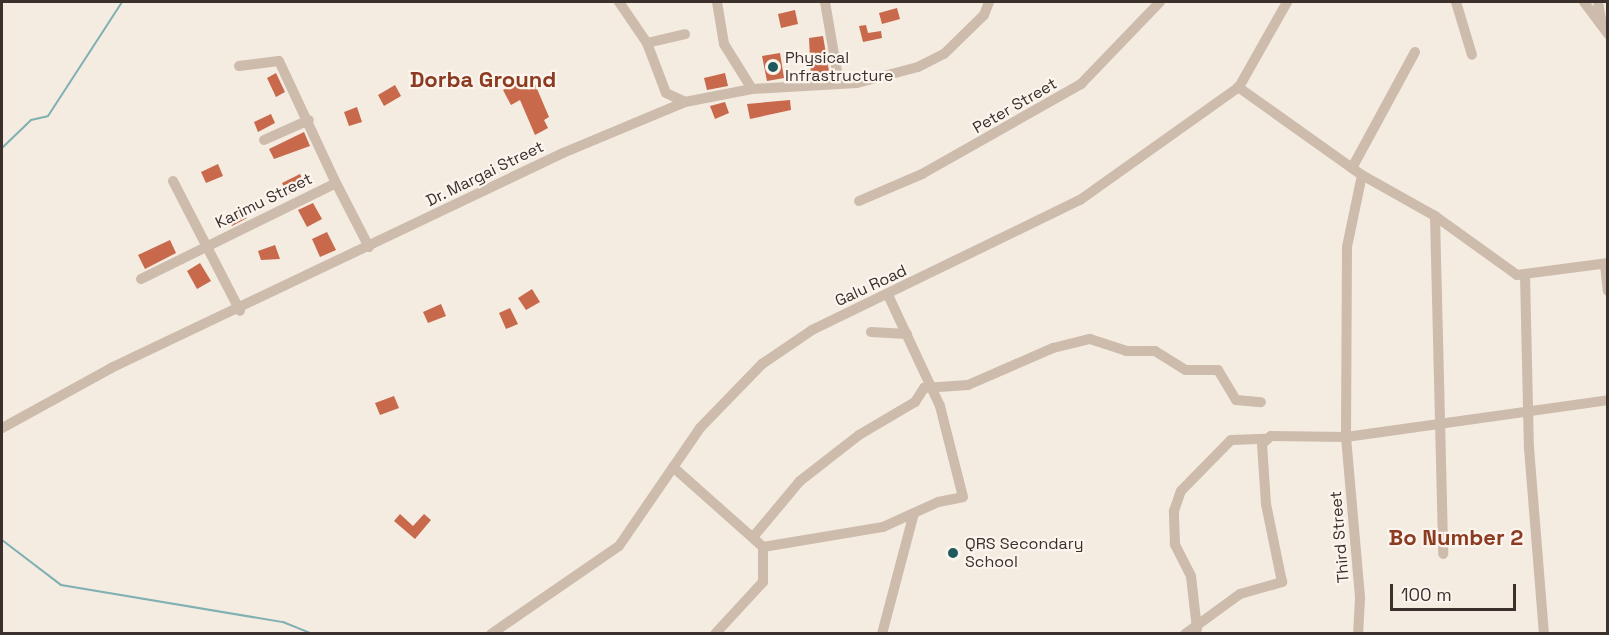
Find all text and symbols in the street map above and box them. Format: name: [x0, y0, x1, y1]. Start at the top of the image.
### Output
place label: Physical Infrastructure: [785, 48, 894, 86]
marker: Physical Infrastructure: [766, 60, 780, 74]
district label: Dorba Ground: [410, 67, 556, 93]
street label: Peter Street: [969, 74, 1061, 138]
street label: Dr. Margai Street: [423, 137, 547, 211]
street label: Karimu Street: [212, 169, 316, 233]
street label: Galu Road: [832, 261, 910, 311]
street label: Third Street: [1326, 490, 1354, 584]
district label: Bo Number 2: [1389, 525, 1523, 551]
place label: QRS Secondary School: [965, 534, 1084, 572]
marker: QRS Secondary School: [946, 546, 960, 560]
scale bar: [1393, 572, 1519, 610]
text: 100 m: [1401, 583, 1452, 606]

